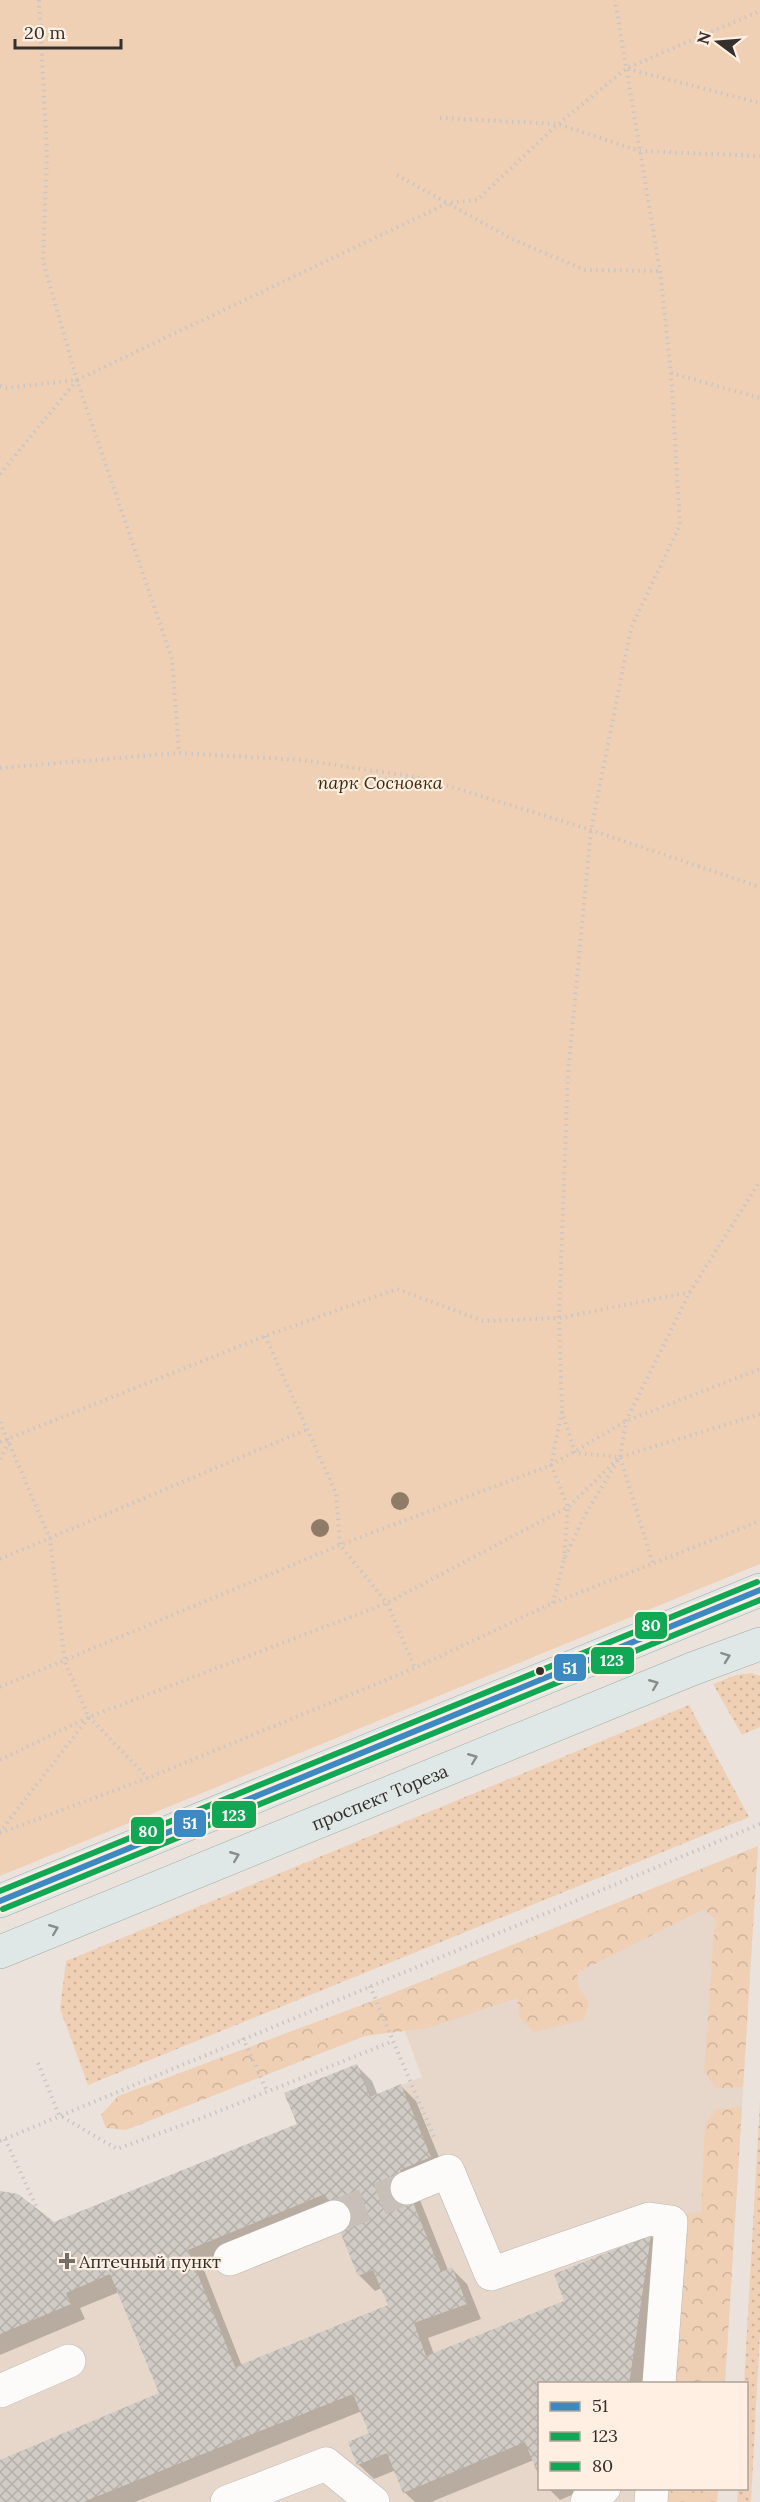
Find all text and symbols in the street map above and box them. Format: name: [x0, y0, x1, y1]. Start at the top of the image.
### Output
scale bar: [15, 12, 122, 50]
north arrow: [688, 12, 748, 72]
text: 20 m: [24, 21, 66, 44]
text: N: [692, 29, 715, 47]
park label: парк Сосновка: [317, 771, 443, 794]
line badge: 80: [634, 1611, 668, 1640]
text: 80: [641, 1615, 661, 1635]
line badge: 123: [590, 1646, 635, 1675]
text: 123: [600, 1650, 624, 1670]
one-way arrow: [720, 1651, 731, 1664]
line badge: 51: [553, 1653, 587, 1682]
text: 51: [562, 1658, 578, 1678]
unlabelled marker: [534, 1665, 546, 1677]
one-way arrow: [648, 1679, 659, 1691]
one-way arrow: [467, 1753, 478, 1765]
street label: проспект Тореза: [308, 1759, 451, 1835]
line badge: 123: [211, 1800, 257, 1829]
text: 123: [222, 1805, 246, 1825]
line badge: 51: [173, 1809, 207, 1838]
text: 51: [182, 1813, 198, 1833]
line badge: 80: [130, 1816, 165, 1845]
text: 80: [138, 1821, 158, 1841]
one-way arrow: [228, 1851, 239, 1863]
one-way arrow: [48, 1924, 59, 1936]
place label: Аптечный пункт: [78, 2250, 221, 2273]
marker: Аптечный пункт: [60, 2254, 74, 2268]
legend: [538, 2382, 748, 2490]
text: 51: [592, 2394, 608, 2417]
text: 123: [592, 2424, 618, 2447]
text: 80: [592, 2454, 613, 2477]

